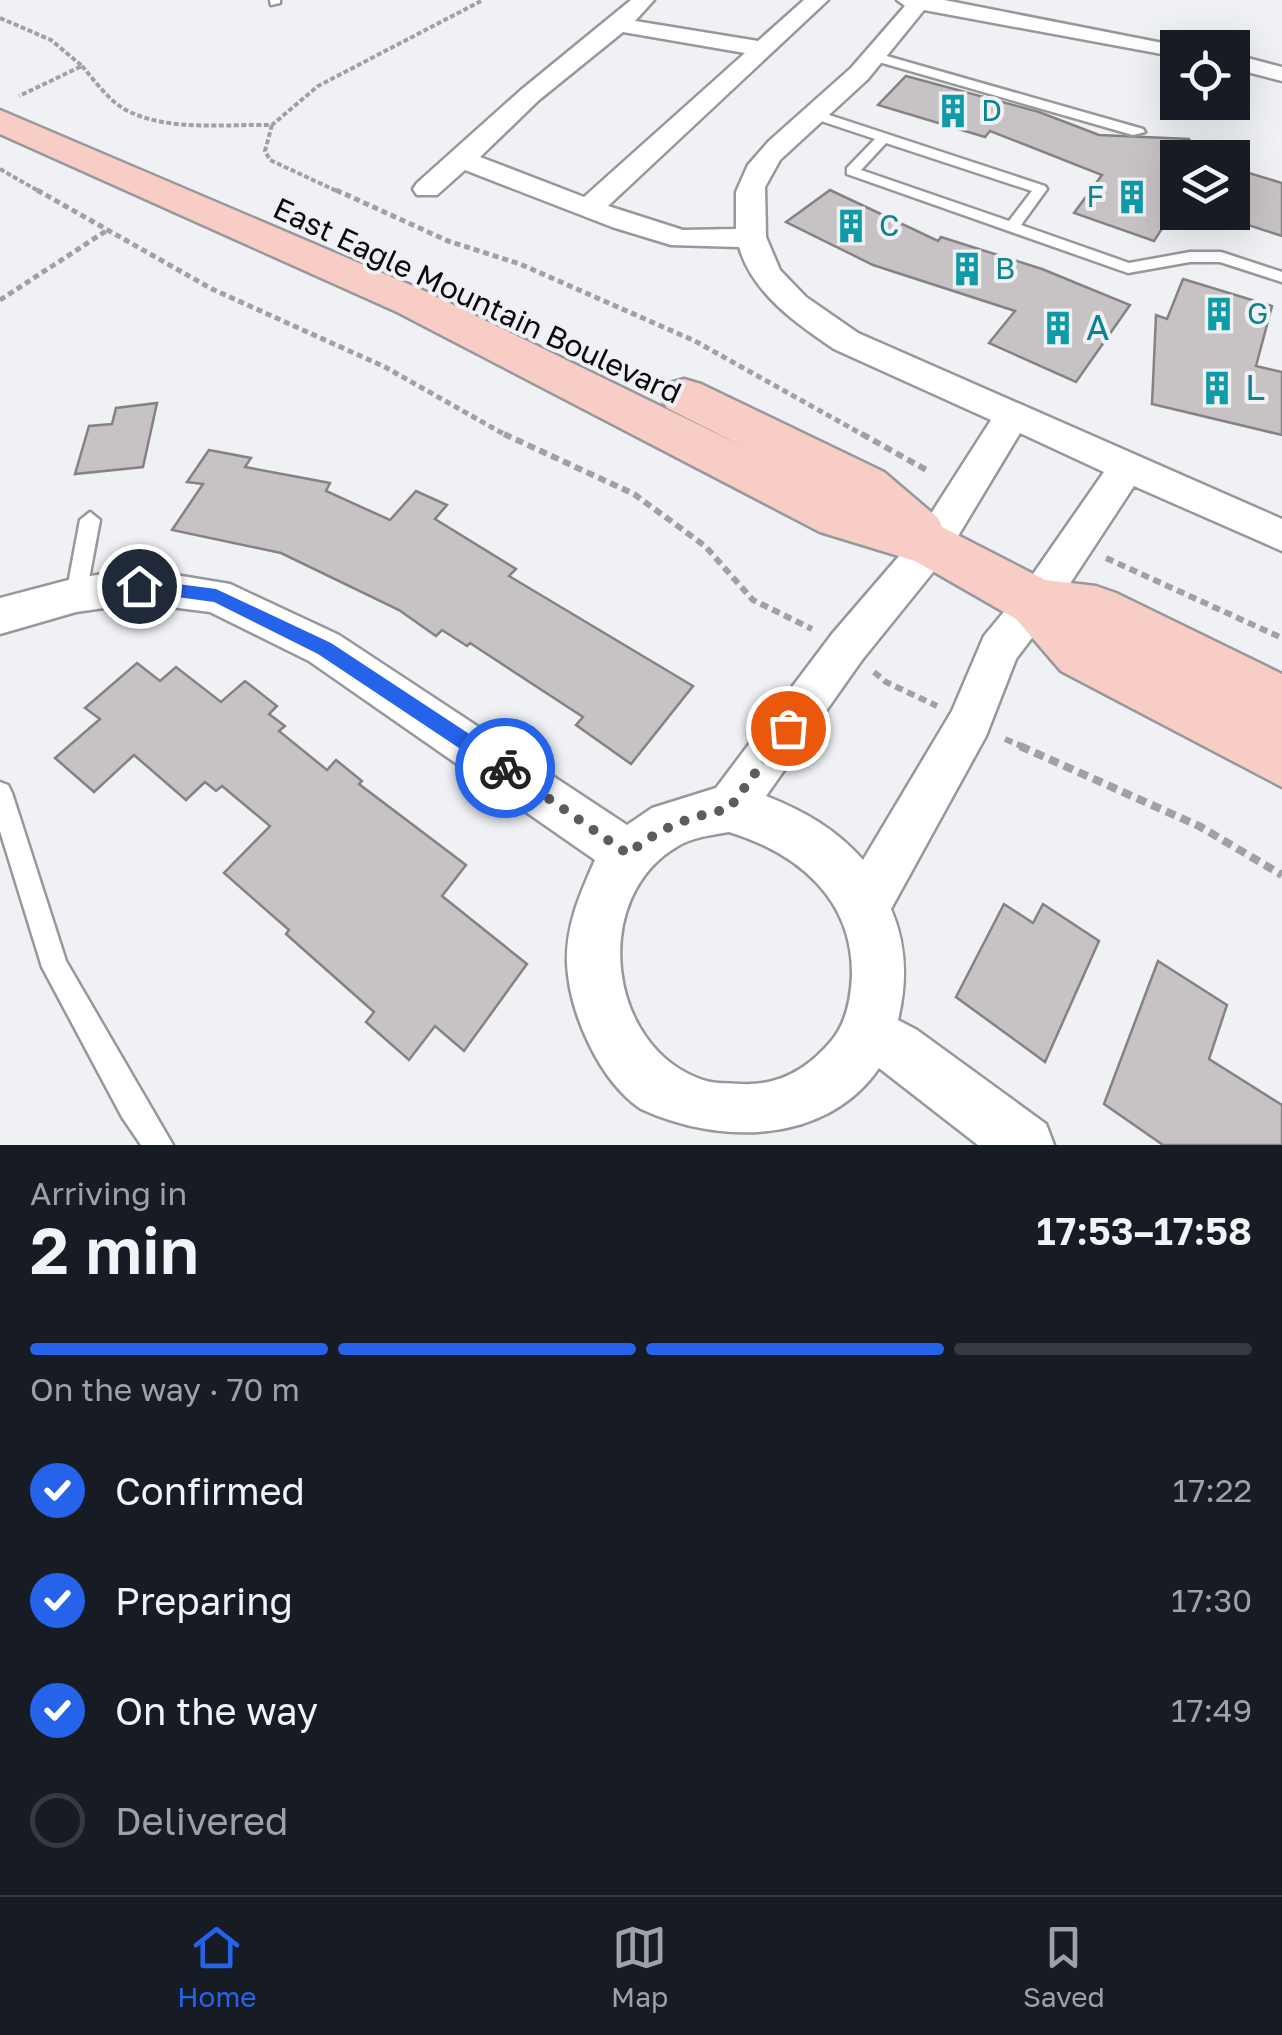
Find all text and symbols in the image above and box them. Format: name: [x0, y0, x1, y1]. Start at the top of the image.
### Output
map controls: [1160, 30, 1250, 230]
button: locate: [1160, 30, 1250, 120]
building icon: D: [934, 92, 972, 130]
place label: D: [981, 92, 1002, 128]
button: layers: [1160, 140, 1250, 230]
place label: F: [1086, 178, 1104, 214]
building icon: F: [1113, 178, 1151, 216]
street label: East Eagle Mountain Boulevard: [268, 190, 687, 411]
building icon: C: [832, 207, 870, 245]
place label: C: [879, 207, 899, 243]
building icon: B: [948, 250, 986, 288]
place label: B: [995, 250, 1015, 286]
building icon: G: [1200, 295, 1238, 333]
place label: G: [1247, 295, 1268, 331]
place label: A: [1086, 306, 1109, 348]
building icon: A: [1039, 309, 1077, 347]
place label: L: [1245, 366, 1265, 408]
building icon: L: [1198, 369, 1236, 407]
pin: [97, 544, 182, 629]
icon: home: [112, 559, 167, 614]
pin: [746, 686, 831, 771]
icon: bag: [761, 701, 816, 756]
courier: [455, 718, 555, 818]
icon: bike: [478, 741, 533, 796]
text: Arriving in: [30, 1174, 187, 1212]
text: 17:53–17:58: [1037, 1208, 1252, 1253]
text: 2 min: [30, 1210, 199, 1288]
text: On the way · 70 m: [30, 1370, 300, 1408]
icon: check: [30, 1463, 85, 1518]
text: Confirmed: [115, 1468, 305, 1513]
text: 17:22: [1173, 1471, 1252, 1509]
icon: check: [30, 1573, 85, 1628]
text: Preparing: [115, 1578, 293, 1623]
text: 17:30: [1171, 1581, 1252, 1619]
icon: check: [30, 1683, 85, 1738]
text: On the way: [115, 1688, 318, 1733]
text: 17:49: [1171, 1691, 1252, 1729]
text: Delivered: [115, 1798, 288, 1843]
tab: Home: [177, 1920, 256, 2013]
tab: Map: [611, 1920, 668, 2013]
tab: Saved: [1023, 1920, 1105, 2013]

